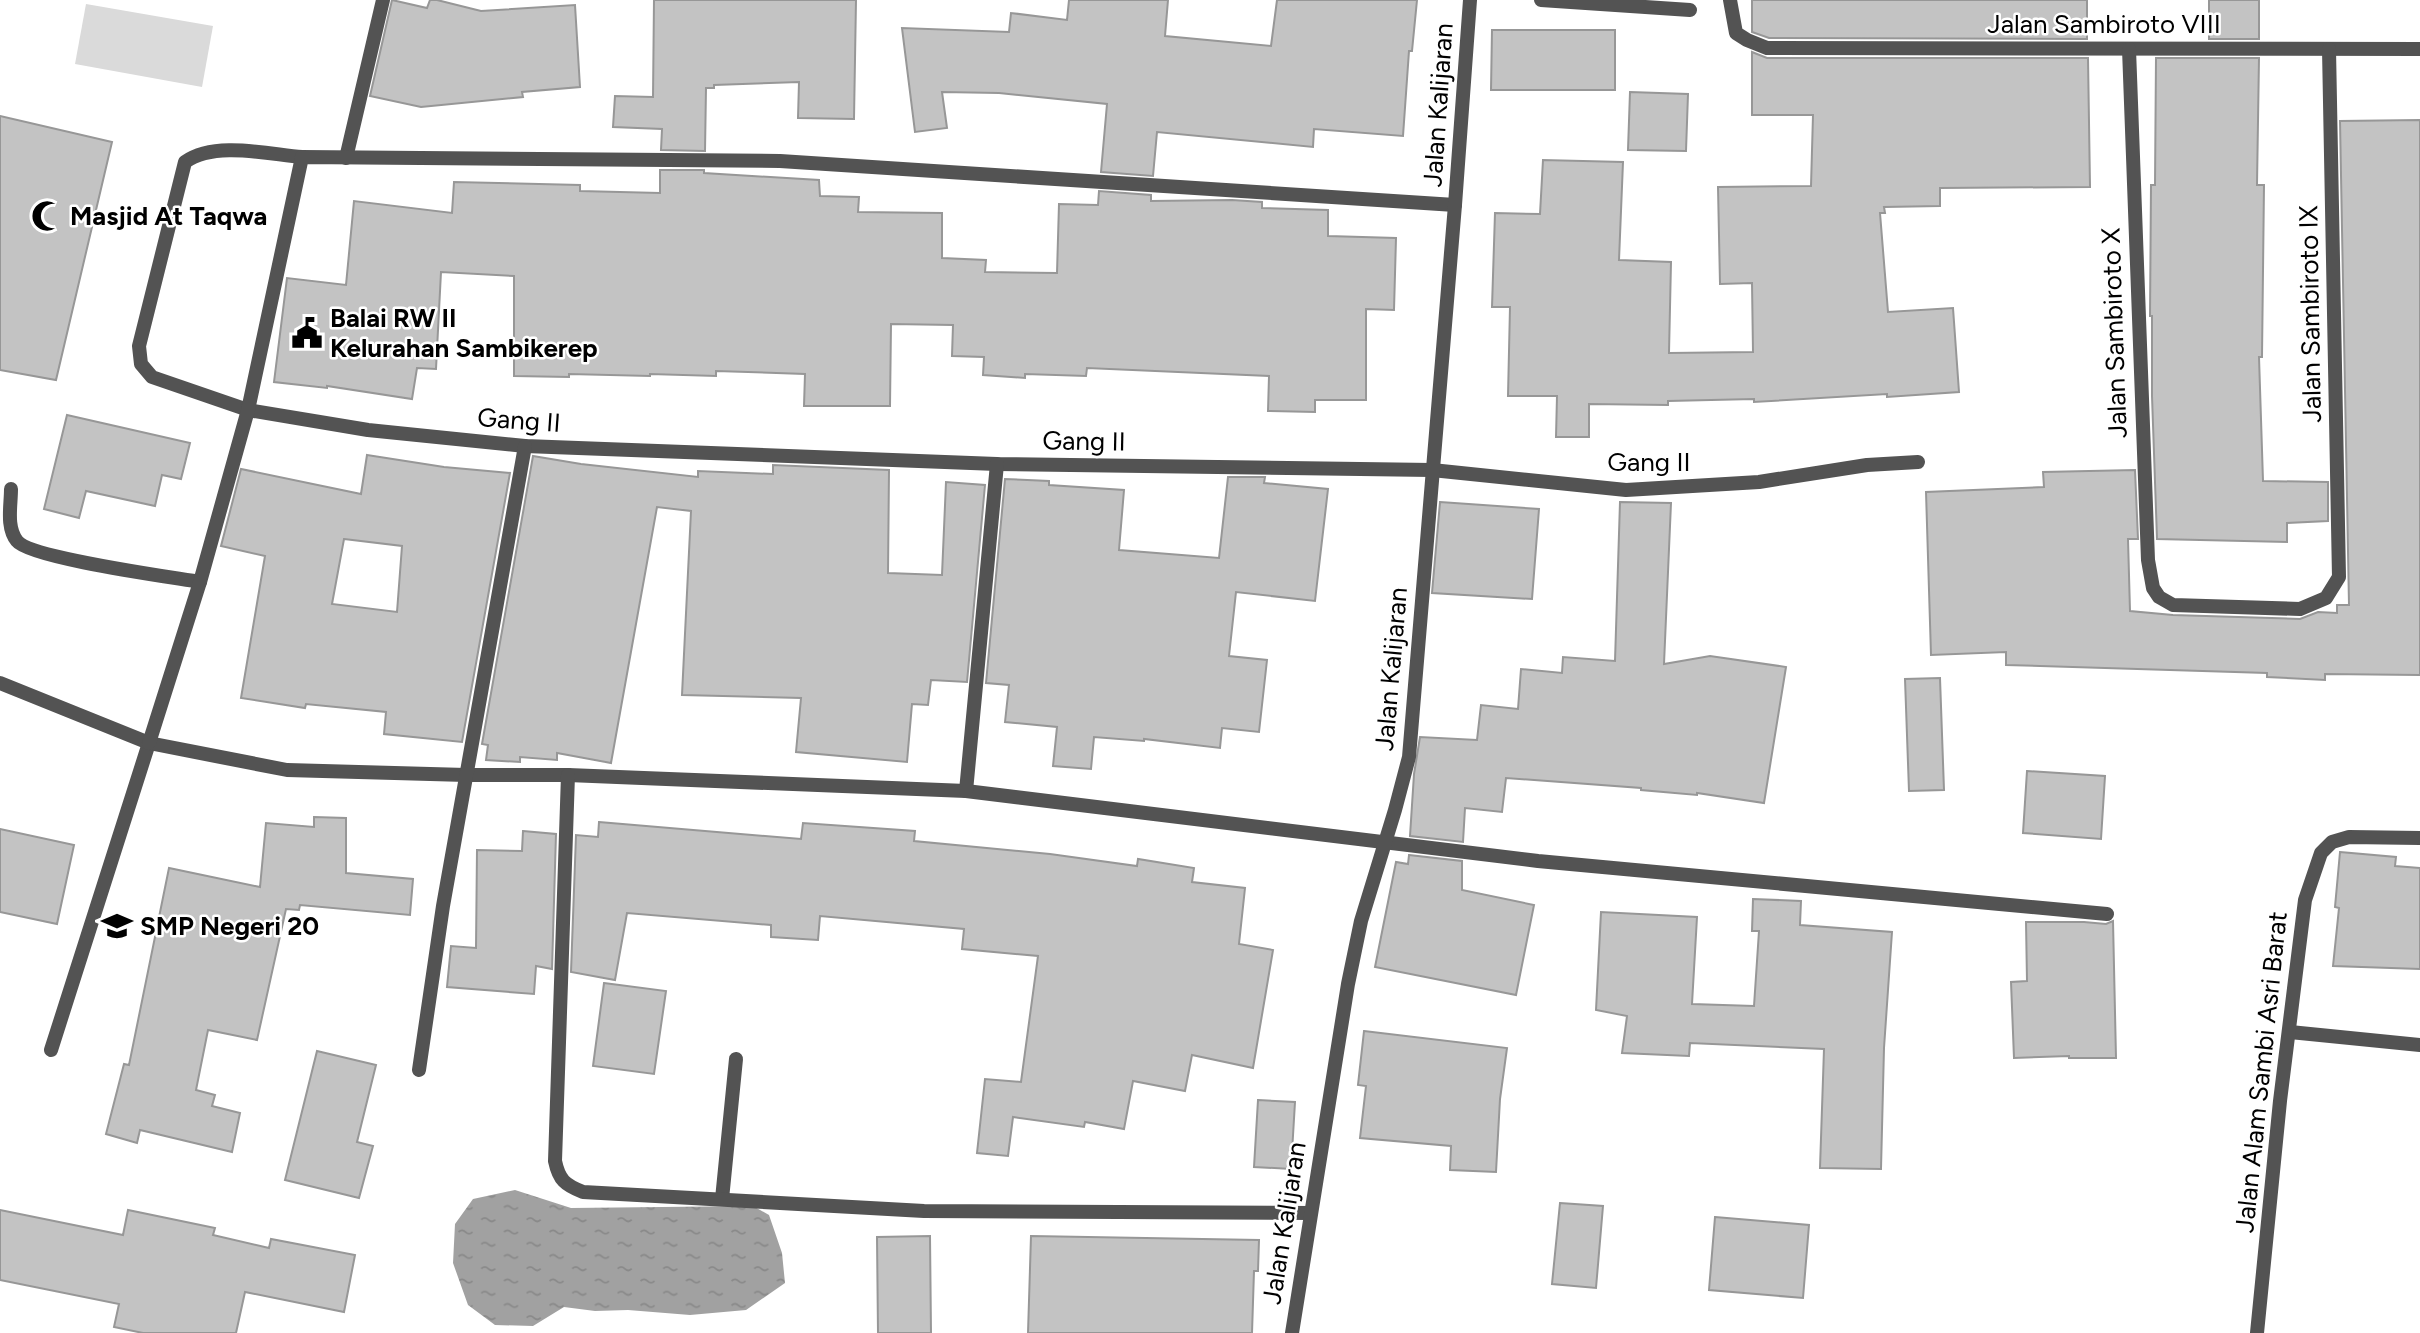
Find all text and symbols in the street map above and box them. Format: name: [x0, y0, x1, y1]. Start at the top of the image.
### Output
street label: Jalan Sambiroto VIII: [1987, 8, 2221, 40]
street label: Jalan Kalijaran: [1416, 22, 1460, 188]
mosque icon: Masjid At Taqwa: [30, 199, 64, 233]
place label: Masjid At Taqwa: [70, 200, 267, 232]
street label: Jalan Sambiroto IX: [2292, 205, 2328, 423]
street label: Jalan Sambiroto X: [2094, 227, 2134, 439]
place label: Balai RW II Kelurahan Sambikerep: [330, 302, 598, 364]
public building icon: Balai RW II Kelurahan Sambikerep: [290, 316, 324, 350]
street label: Gang II: [476, 401, 562, 439]
street label: Gang II: [1042, 424, 1126, 458]
street label: Gang II: [1607, 446, 1691, 478]
street label: Jalan Kalijaran: [1368, 586, 1414, 752]
school or university icon: SMP Negeri 20: [100, 909, 134, 943]
place label: SMP Negeri 20: [140, 910, 319, 942]
street label: Jalan Alam Sambi Asri Barat: [2228, 910, 2294, 1234]
street label: Jalan Kalijaran: [1255, 1139, 1313, 1307]

